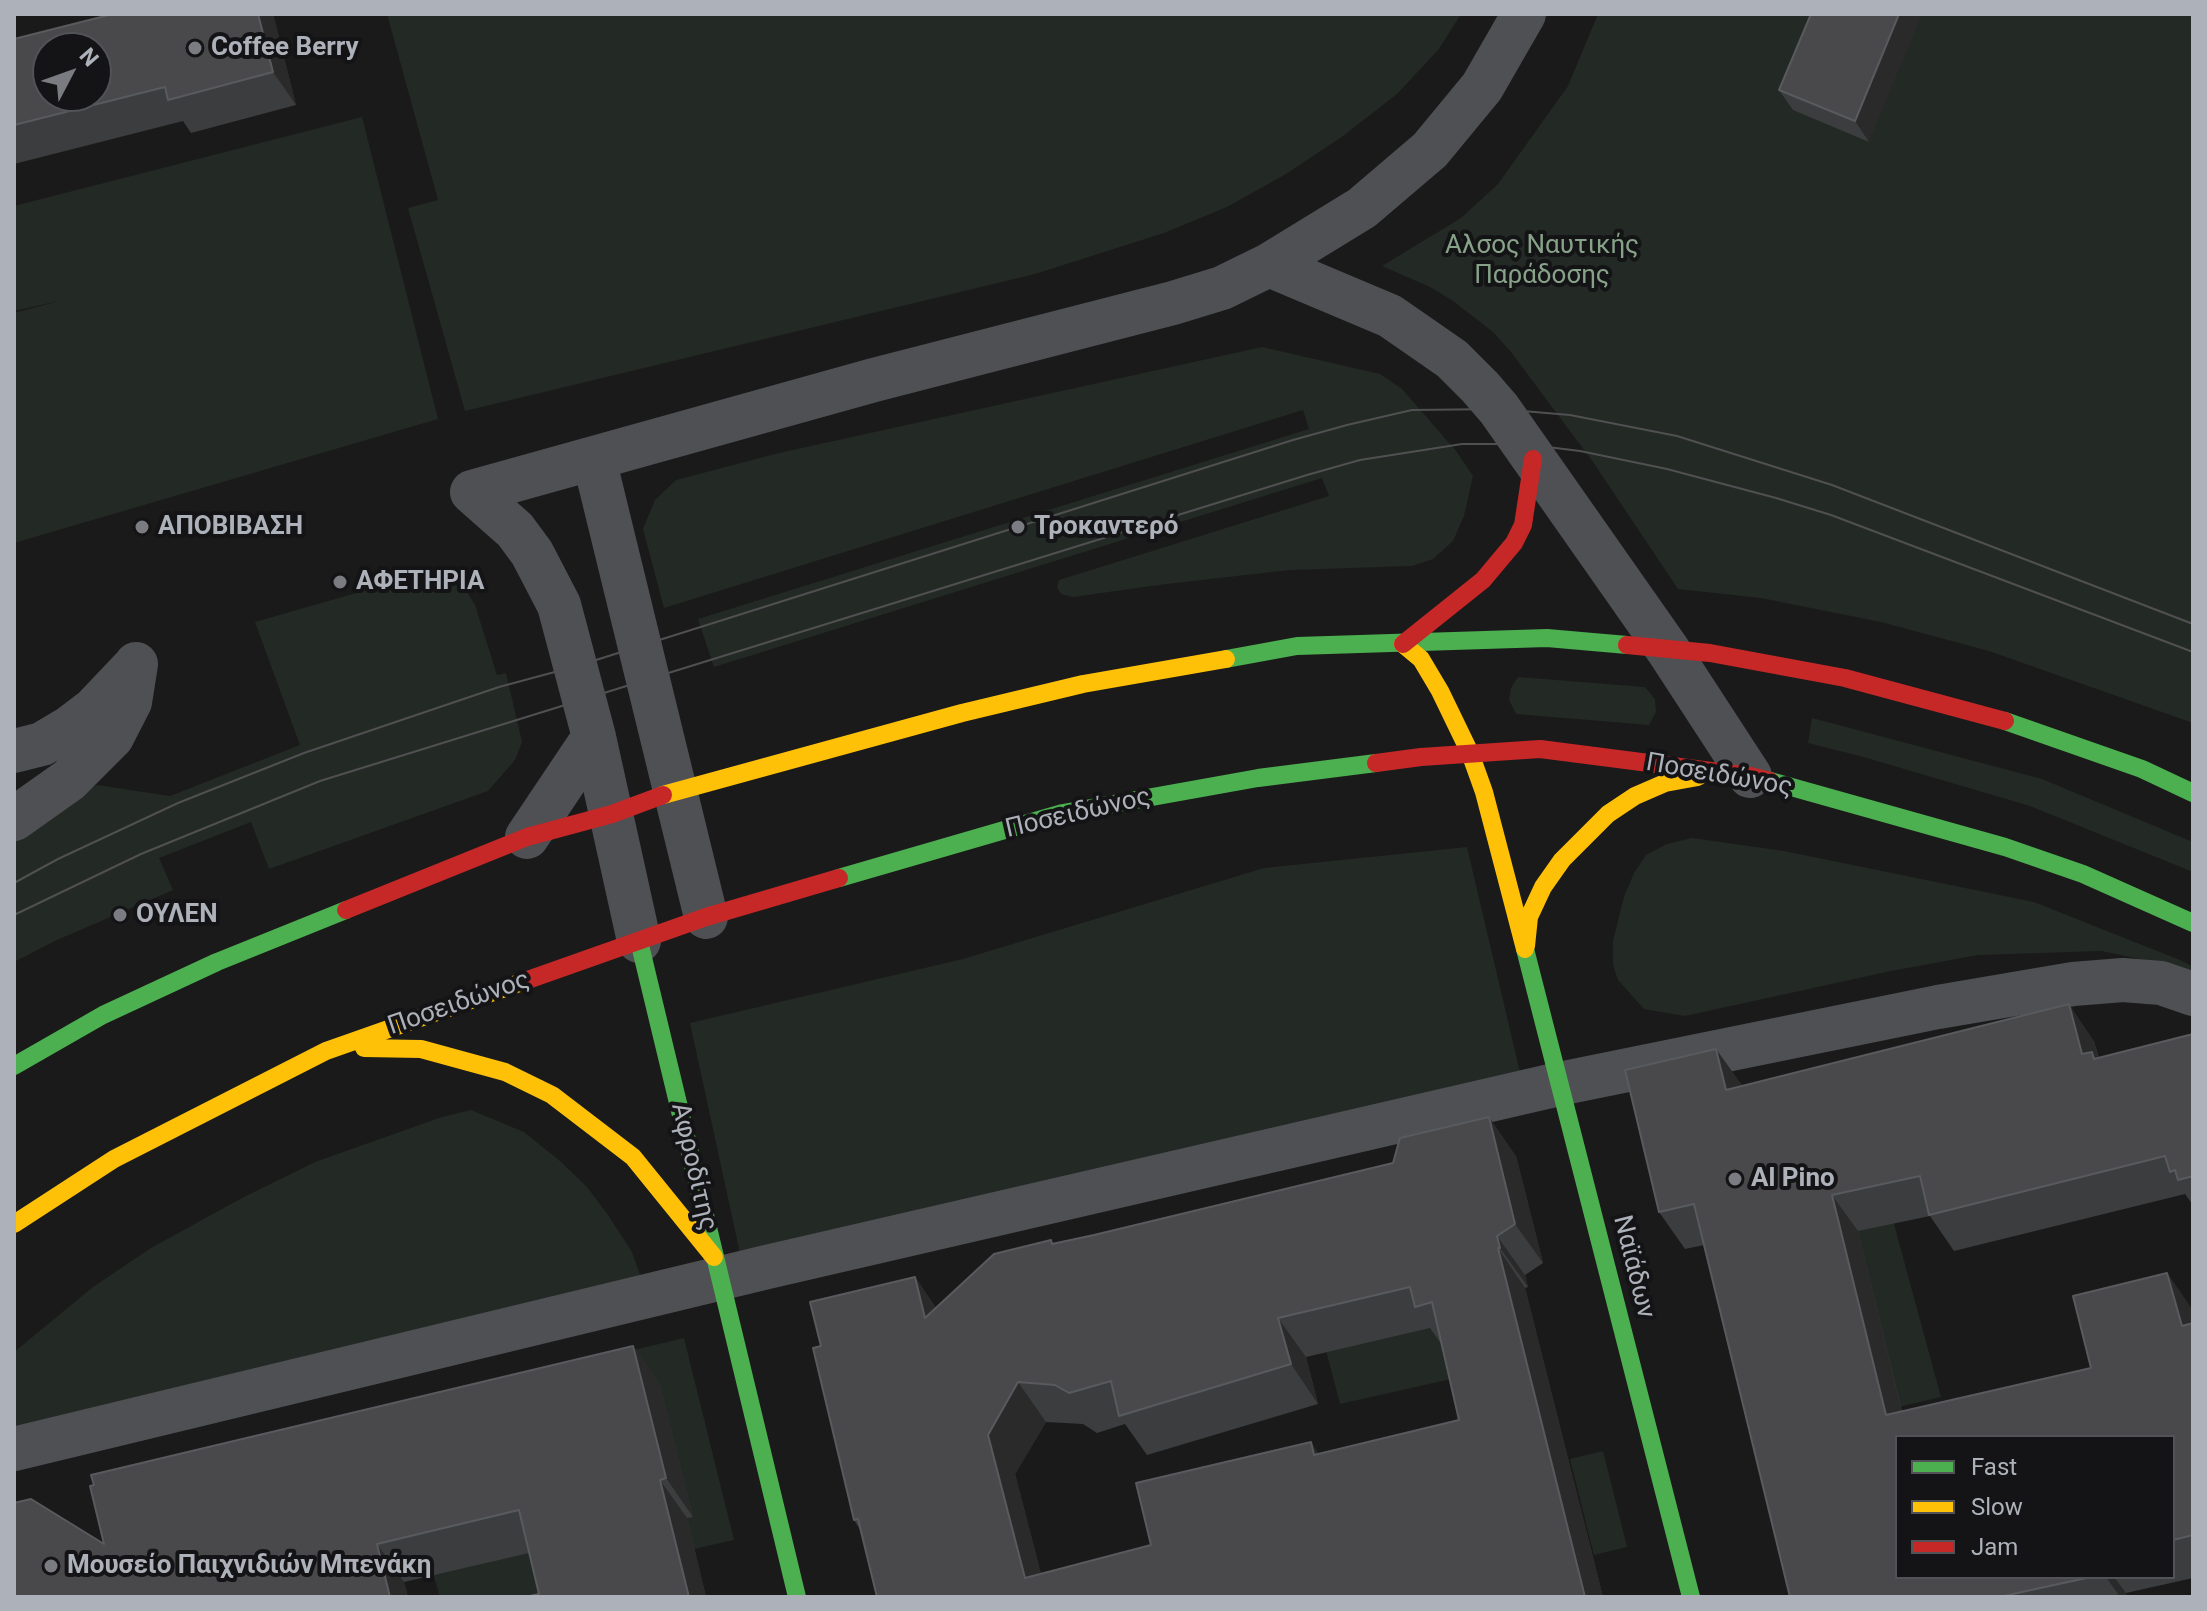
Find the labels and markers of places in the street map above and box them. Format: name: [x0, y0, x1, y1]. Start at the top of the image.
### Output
place label: Coffee Berry: [211, 32, 359, 64]
marker: Coffee Berry: [186, 39, 204, 57]
place label: ΑΠΟΒΙΒΑΣΗ: [158, 511, 303, 543]
place label: Τροκαντερό: [1034, 511, 1178, 543]
marker: ΑΠΟΒΙΒΑΣΗ: [133, 518, 151, 536]
marker: Τροκαντερό: [1009, 518, 1027, 536]
place label: ΑΦΕΤΗΡΙΑ: [356, 566, 484, 598]
marker: ΑΦΕΤΗΡΙΑ: [331, 573, 349, 591]
place label: ΟΥΛΕΝ: [136, 899, 218, 931]
marker: ΟΥΛΕΝ: [111, 906, 129, 924]
place label: Al Pino: [1751, 1163, 1835, 1195]
marker: Al Pino: [1726, 1170, 1744, 1188]
place label: Μουσείο Παιχνιδιών Μπενάκη: [67, 1550, 432, 1582]
marker: Μουσείο Παιχνιδιών Μπενάκη: [42, 1557, 60, 1575]

